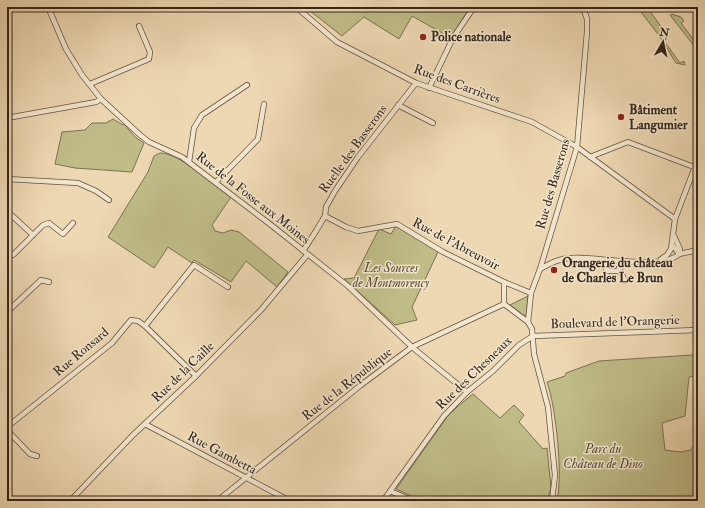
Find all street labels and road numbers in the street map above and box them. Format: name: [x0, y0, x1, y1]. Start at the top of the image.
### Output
street label: Rue des Carrières: [411, 61, 503, 107]
street label: Ruelle des Basserons: [315, 101, 391, 196]
street label: Rue des Basserons: [532, 136, 574, 231]
street label: Rue de la Fosse aux Moines: [193, 148, 314, 248]
street label: Rue de l'Abreuvoir: [410, 214, 502, 274]
street label: Boulevard de l'Orangerie: [550, 312, 680, 332]
street label: Rue Ronsard: [50, 324, 112, 380]
street label: Rue des Chesneaux: [433, 333, 515, 413]
street label: Rue de la Caille: [149, 338, 218, 406]
street label: Rue de la République: [299, 344, 396, 425]
street label: Rue Gambetta: [185, 428, 260, 478]

